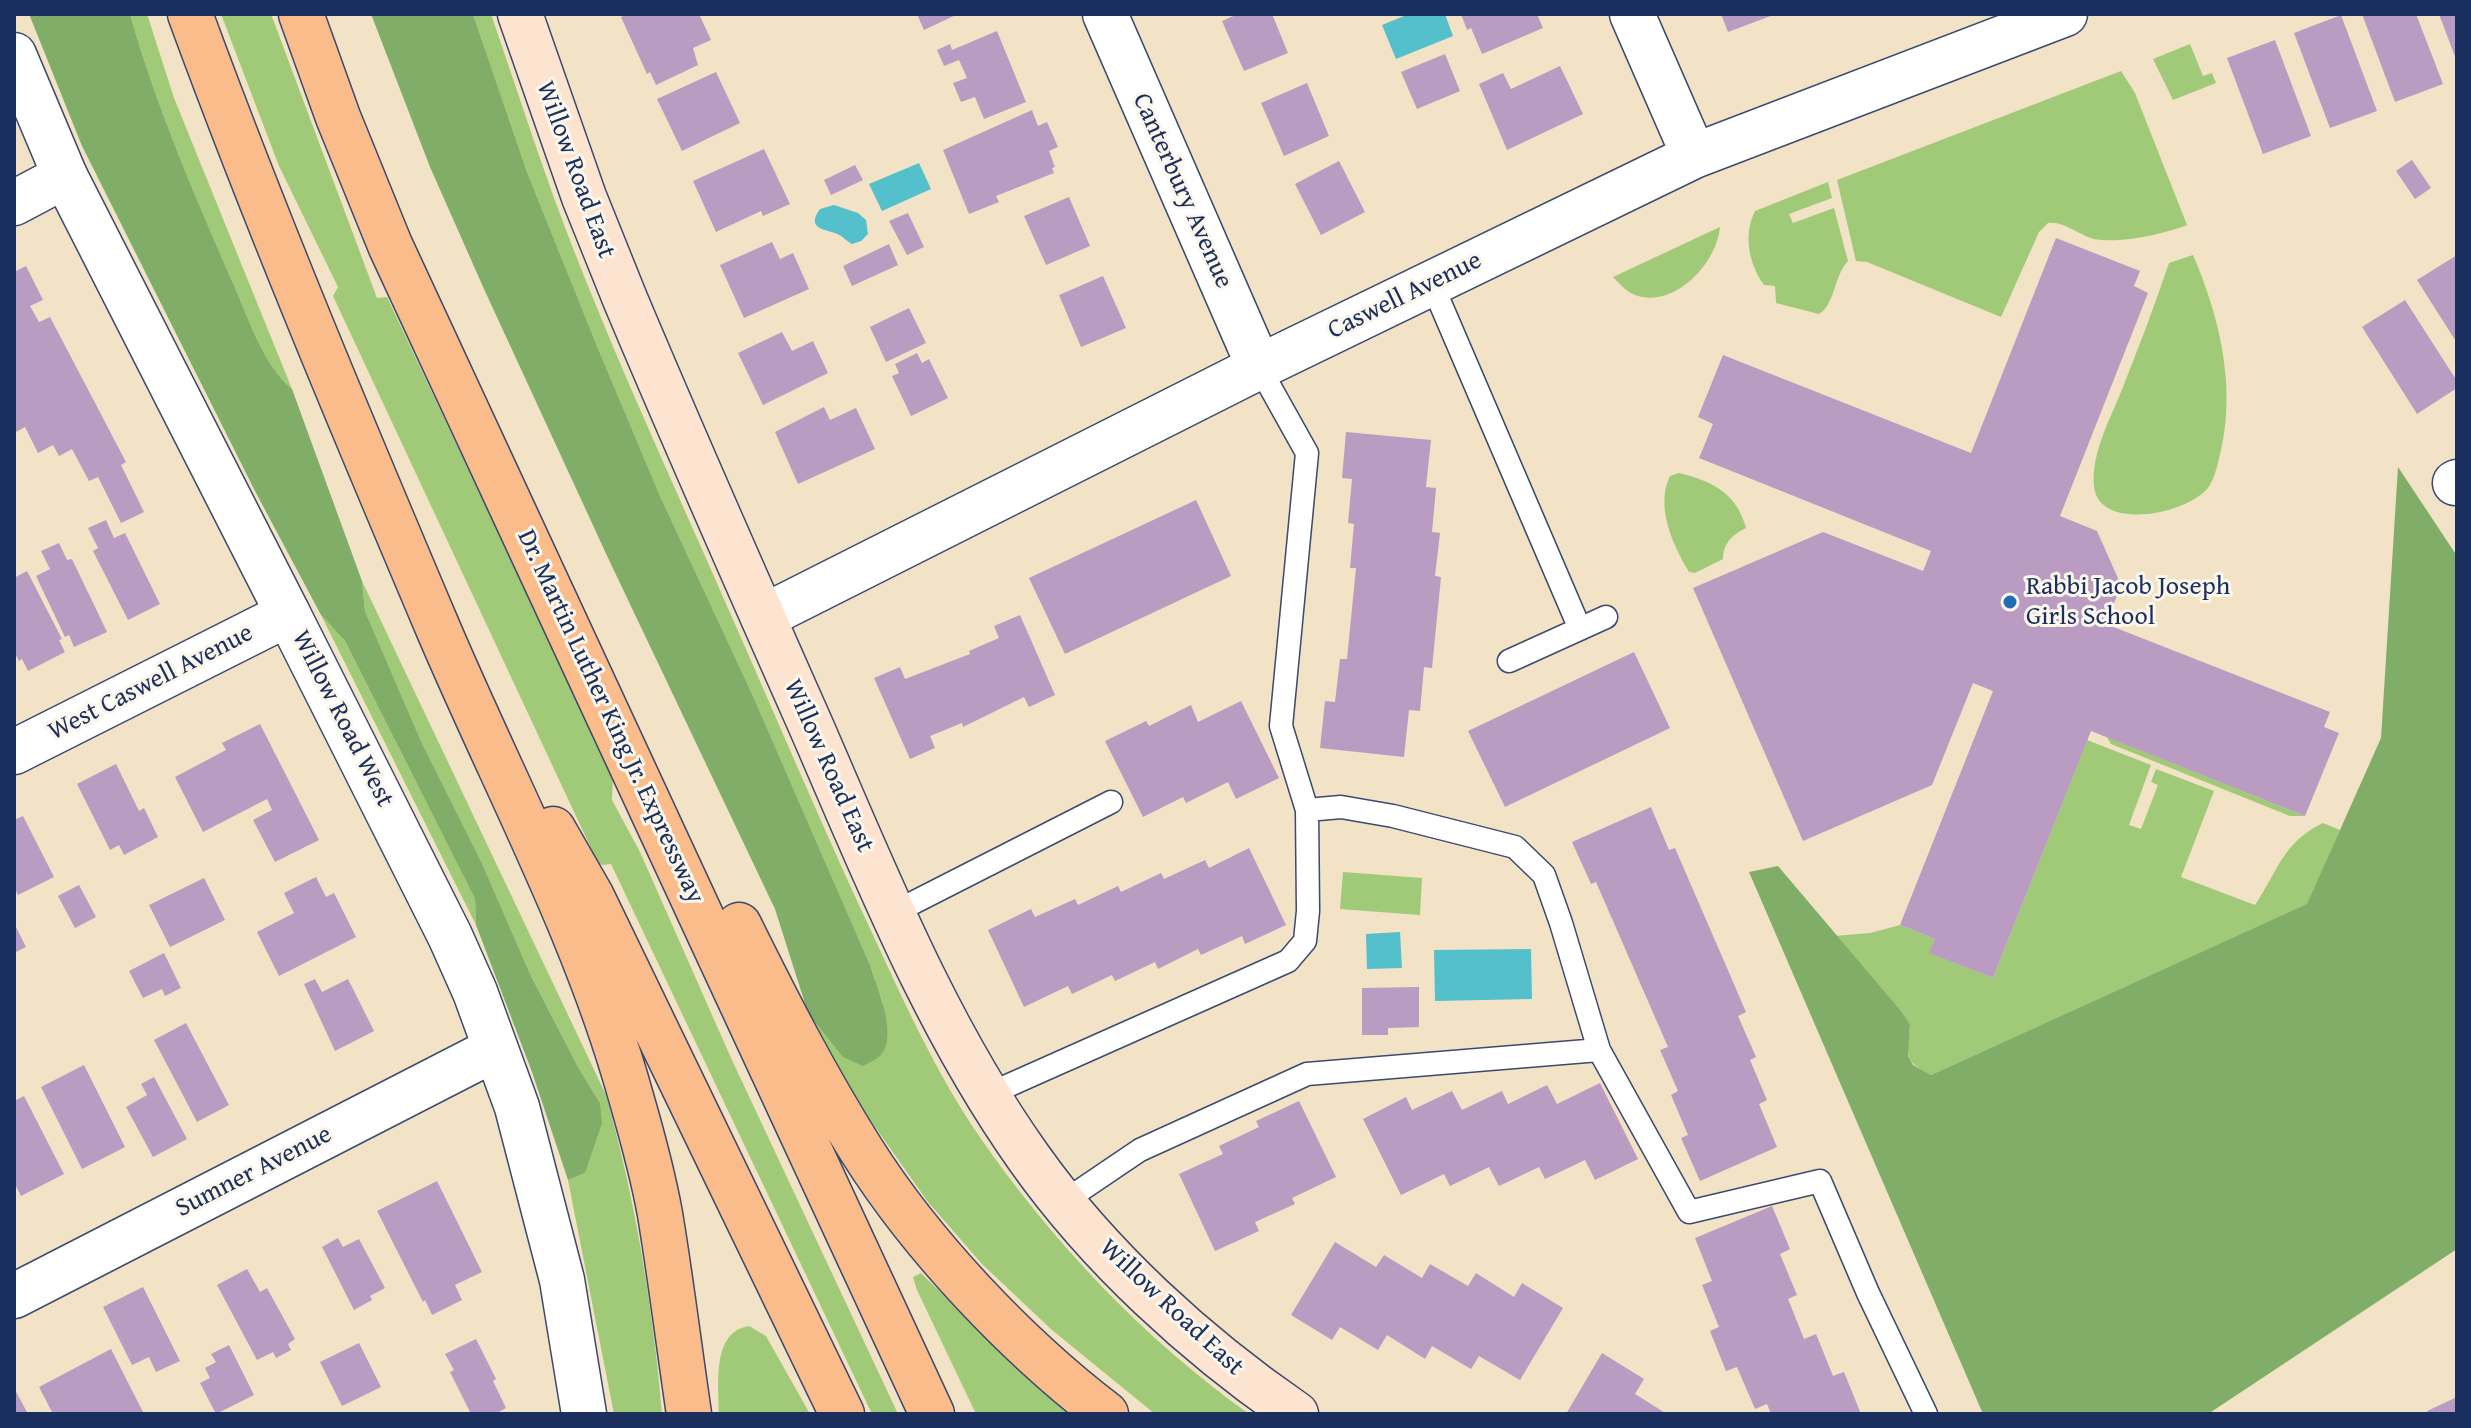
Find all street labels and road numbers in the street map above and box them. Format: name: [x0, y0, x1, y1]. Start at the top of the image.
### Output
street label: Willow Road East: [529, 77, 621, 263]
street label: Canterbury Avenue: [1125, 89, 1239, 293]
street label: Caswell Avenue: [1323, 245, 1487, 347]
street label: Dr. Martin Luther King Jr. Expressway: [509, 525, 711, 909]
street label: West Caswell Avenue: [43, 618, 259, 748]
street label: Willow Road West: [284, 626, 400, 812]
street label: Willow Road East: [776, 675, 880, 857]
street label: Sumner Avenue: [171, 1119, 337, 1225]
street label: Willow Road East: [1092, 1233, 1250, 1383]

